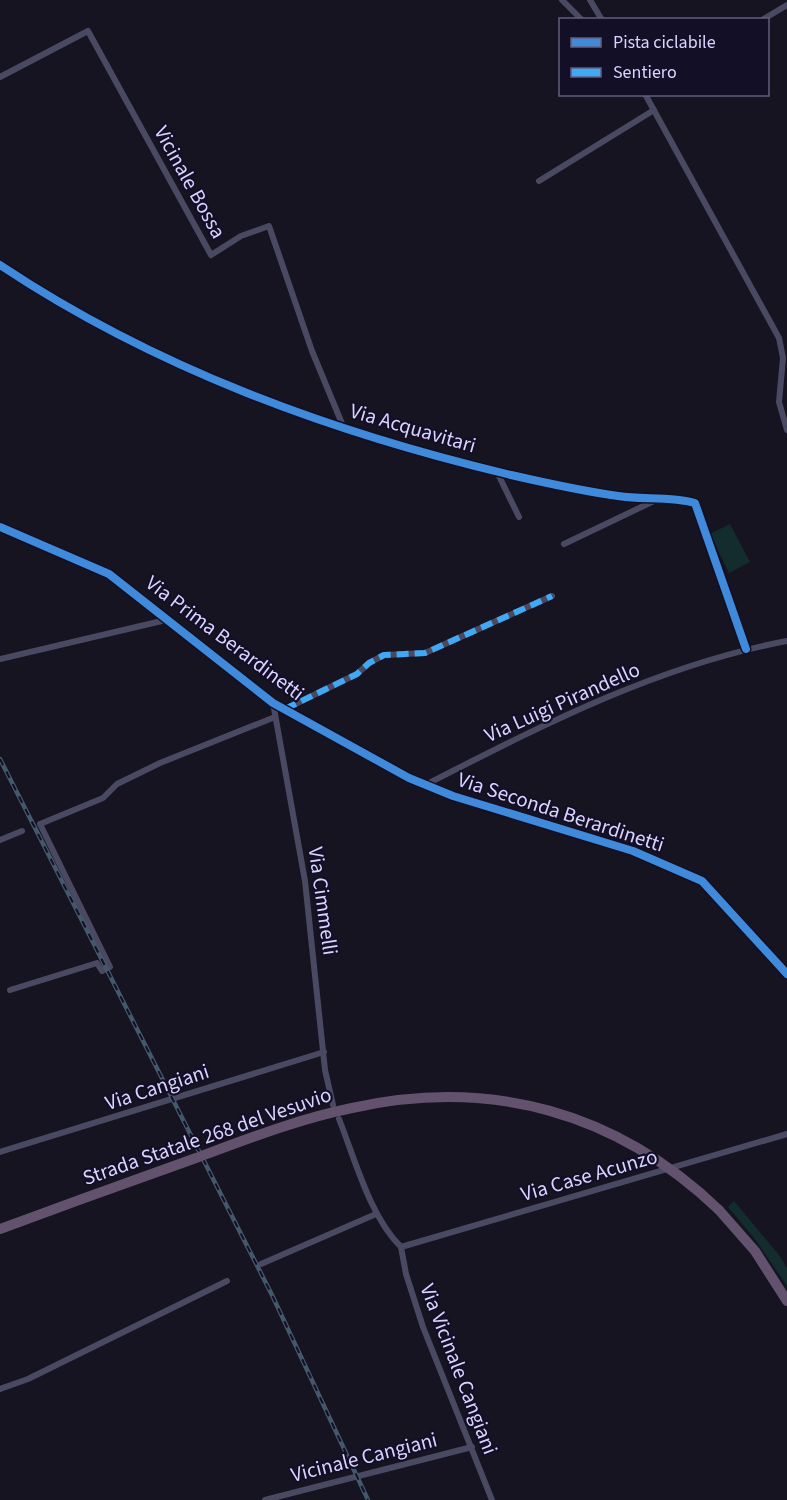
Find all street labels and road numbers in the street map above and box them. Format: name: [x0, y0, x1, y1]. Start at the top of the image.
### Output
street label: Vicinale Bossa: [147, 120, 233, 244]
street label: Via Acquavitari: [347, 396, 479, 460]
street label: Via Prima Berardinetti: [139, 568, 311, 708]
street label: Via Luigi Pirandello: [479, 654, 645, 750]
street label: Via Seconda Berardinetti: [454, 764, 668, 860]
street label: Via Cimmelli: [301, 845, 345, 957]
street label: Via Cangiani: [101, 1056, 213, 1118]
street label: Strada Statale 268 del Vesuvio: [79, 1079, 335, 1193]
street label: Via Case Acunzo: [517, 1141, 661, 1209]
street label: Via Vicinale Cangiani: [413, 1279, 505, 1459]
street label: Vicinale Cangiani: [288, 1424, 440, 1490]

